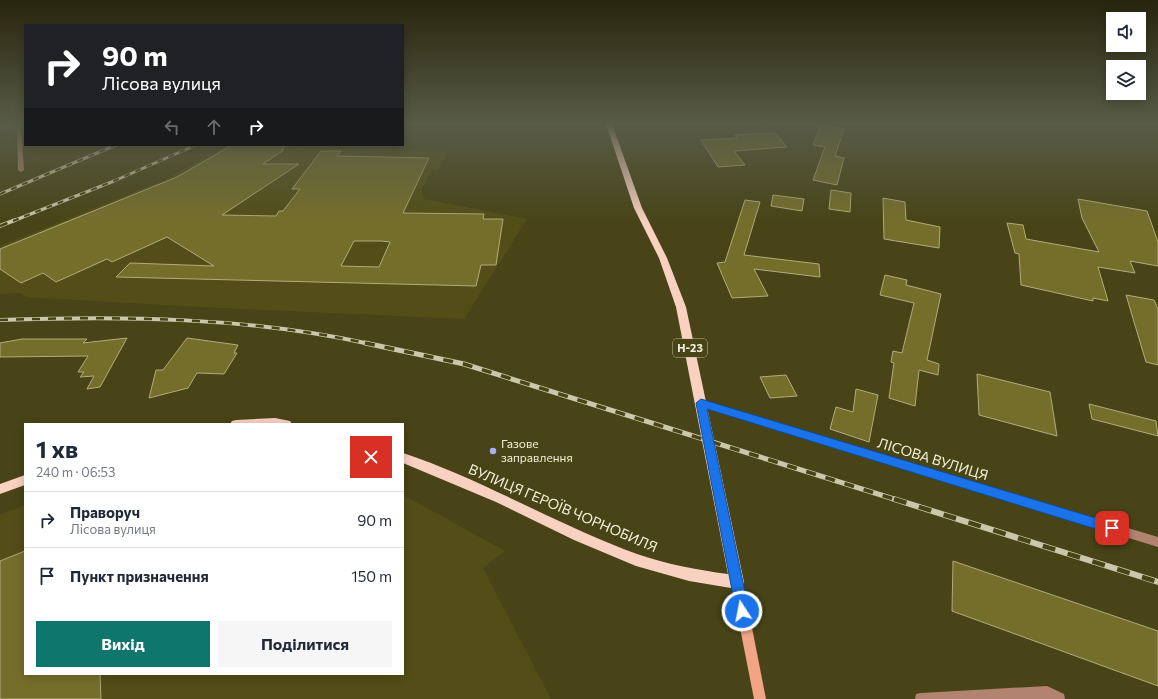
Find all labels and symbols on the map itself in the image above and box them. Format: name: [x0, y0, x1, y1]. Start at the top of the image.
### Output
road number: Н-23: [673, 339, 707, 357]
street label: ЛІСОВА ВУЛИЦЯ: [876, 434, 991, 483]
place label: Газове заправлення: [501, 436, 573, 464]
marker: Газове заправлення: [488, 446, 498, 456]
street label: ВУЛИЦЯ ГЕРОЇВ ЧОРНОБИЛЯ: [466, 460, 660, 555]
pin: [1095, 511, 1129, 545]
position arrow: [721, 590, 763, 632]

